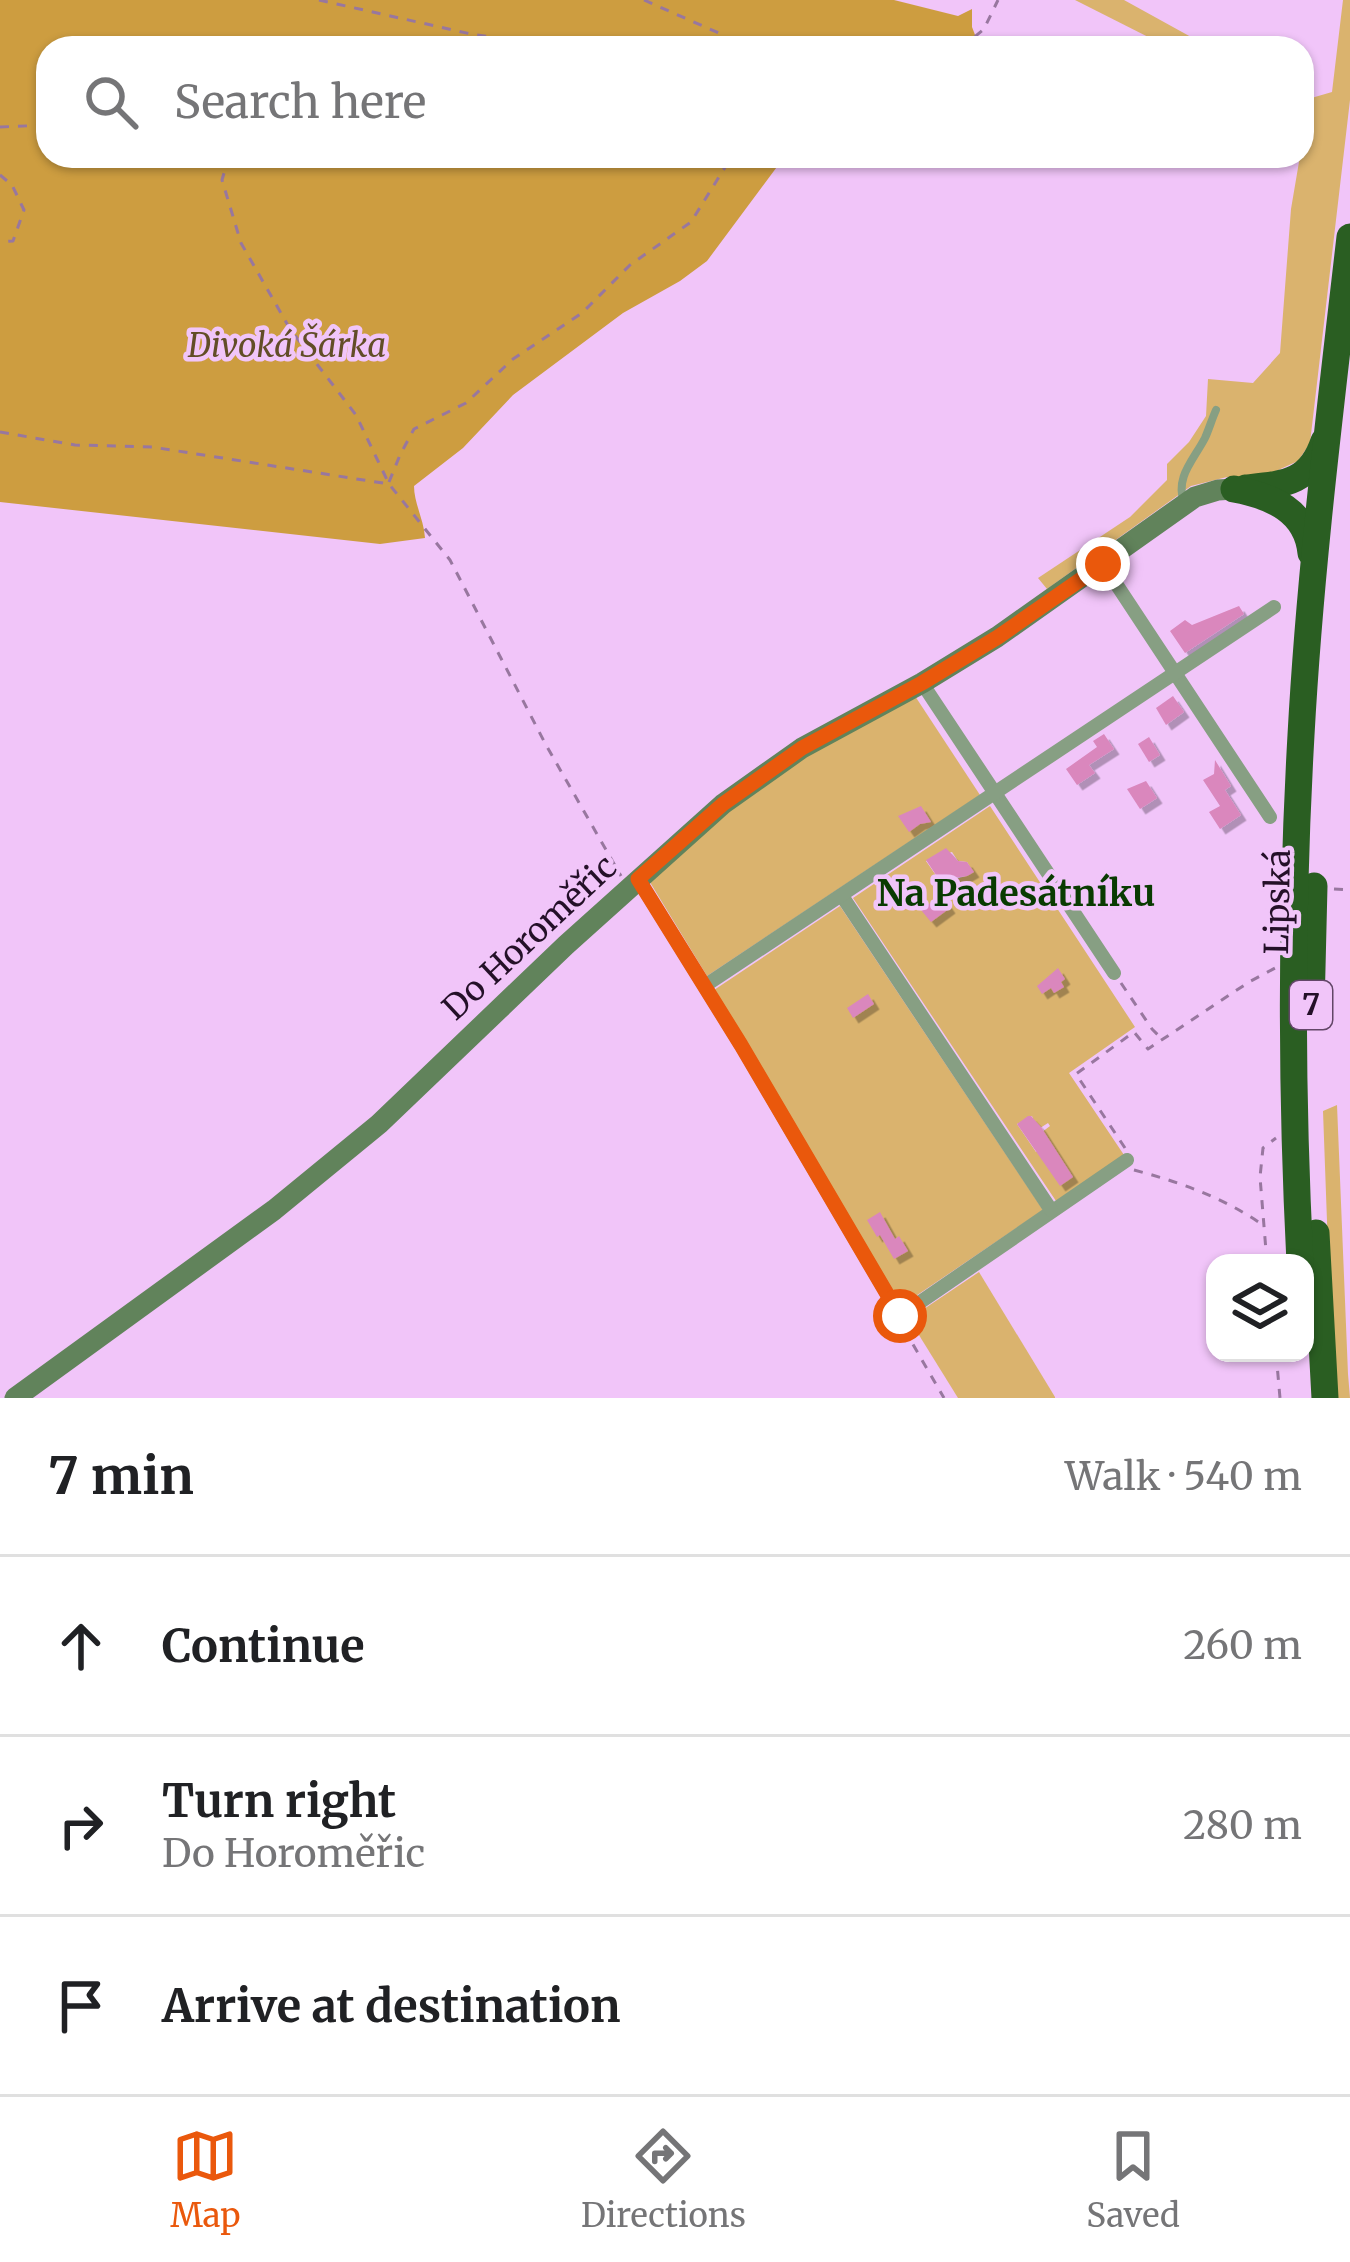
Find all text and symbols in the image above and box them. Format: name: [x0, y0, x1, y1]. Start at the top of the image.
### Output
search box: [36, 36, 1314, 168]
icon: search: [78, 69, 144, 135]
text: Search here: [174, 74, 426, 130]
park label: Divoká Šárka: [187, 323, 386, 366]
route end: [1076, 537, 1130, 591]
street label: Do Horoměřic: [434, 846, 625, 1028]
street label: Lipská: [1256, 849, 1299, 955]
district label: Na Padesátníku: [877, 871, 1155, 916]
road number: 7: [1290, 981, 1332, 1029]
map controls: [1206, 1254, 1314, 1362]
button: layers: [1206, 1254, 1314, 1362]
route start: [873, 1289, 927, 1343]
text: 7 min: [48, 1444, 194, 1508]
text: Walk · 540 m: [1065, 1452, 1302, 1501]
icon: ahead: [48, 1613, 114, 1679]
text: Continue: [162, 1618, 364, 1674]
text: 260 m: [1183, 1621, 1302, 1670]
text: Turn right: [162, 1773, 396, 1829]
icon: right: [48, 1793, 114, 1859]
text: 280 m: [1183, 1801, 1302, 1850]
text: Do Horoměřic: [162, 1829, 425, 1878]
icon: arrive: [48, 1973, 114, 2039]
text: Arrive at destination: [162, 1978, 620, 2034]
tab: Map: [170, 2123, 241, 2236]
tab: Directions: [581, 2123, 746, 2236]
tab: Saved: [1086, 2123, 1180, 2236]

